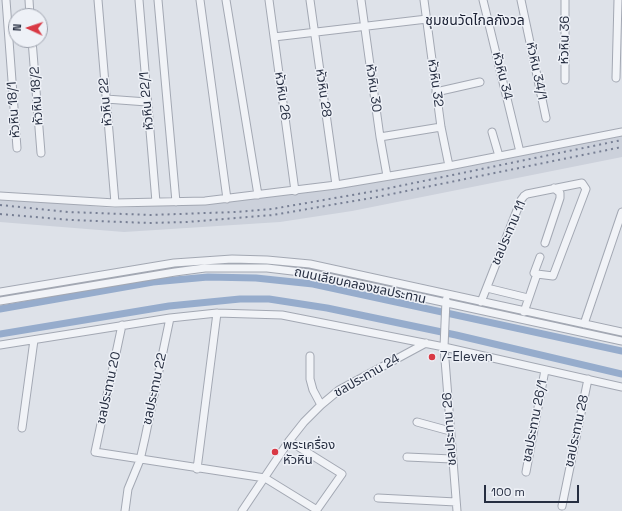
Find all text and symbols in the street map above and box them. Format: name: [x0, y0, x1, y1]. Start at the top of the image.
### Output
north arrow: [8, 8, 48, 48]
district label: ชุมชนวัดไกลกังวล: [425, 13, 525, 29]
street label: หัวหิน 36: [557, 15, 573, 65]
text: N: [10, 23, 24, 31]
street label: หัวหิน 34/1: [522, 40, 550, 102]
street label: หัวหิน 34: [489, 50, 515, 102]
street label: หัวหิน 32: [424, 58, 446, 108]
street label: หัวหิน 30: [362, 63, 384, 113]
street label: หัวหิน 18/2: [27, 66, 47, 126]
street label: หัวหิน 28: [312, 68, 334, 118]
street label: หัวหิน 22/1: [137, 71, 157, 131]
street label: หัวหิน 26: [271, 71, 293, 121]
street label: หัวหิน 22: [96, 77, 116, 127]
street label: หัวหิน 18/1: [4, 81, 24, 139]
street label: ชลประทาน 11: [488, 198, 530, 268]
street label: ถนนเลียบคลองชลประทาน: [293, 264, 427, 308]
place label: 7-Eleven: [440, 349, 493, 365]
street label: ชลประทาน 20: [94, 350, 124, 426]
street label: ชลประทาน 24: [331, 351, 403, 401]
street label: ชลประทาน 22: [140, 352, 170, 426]
marker: 7-Eleven: [427, 352, 437, 362]
street label: ชลประทาน 26/1: [519, 378, 551, 464]
street label: ชลประทาน 26: [440, 392, 460, 466]
street label: ชลประทาน 28: [562, 393, 592, 469]
place label: พระเครื่อง หัวหิน: [283, 437, 335, 468]
marker: พระเครื่อง หัวหิน: [270, 447, 280, 457]
scale bar: [486, 477, 581, 503]
text: 100 m: [491, 484, 525, 500]

